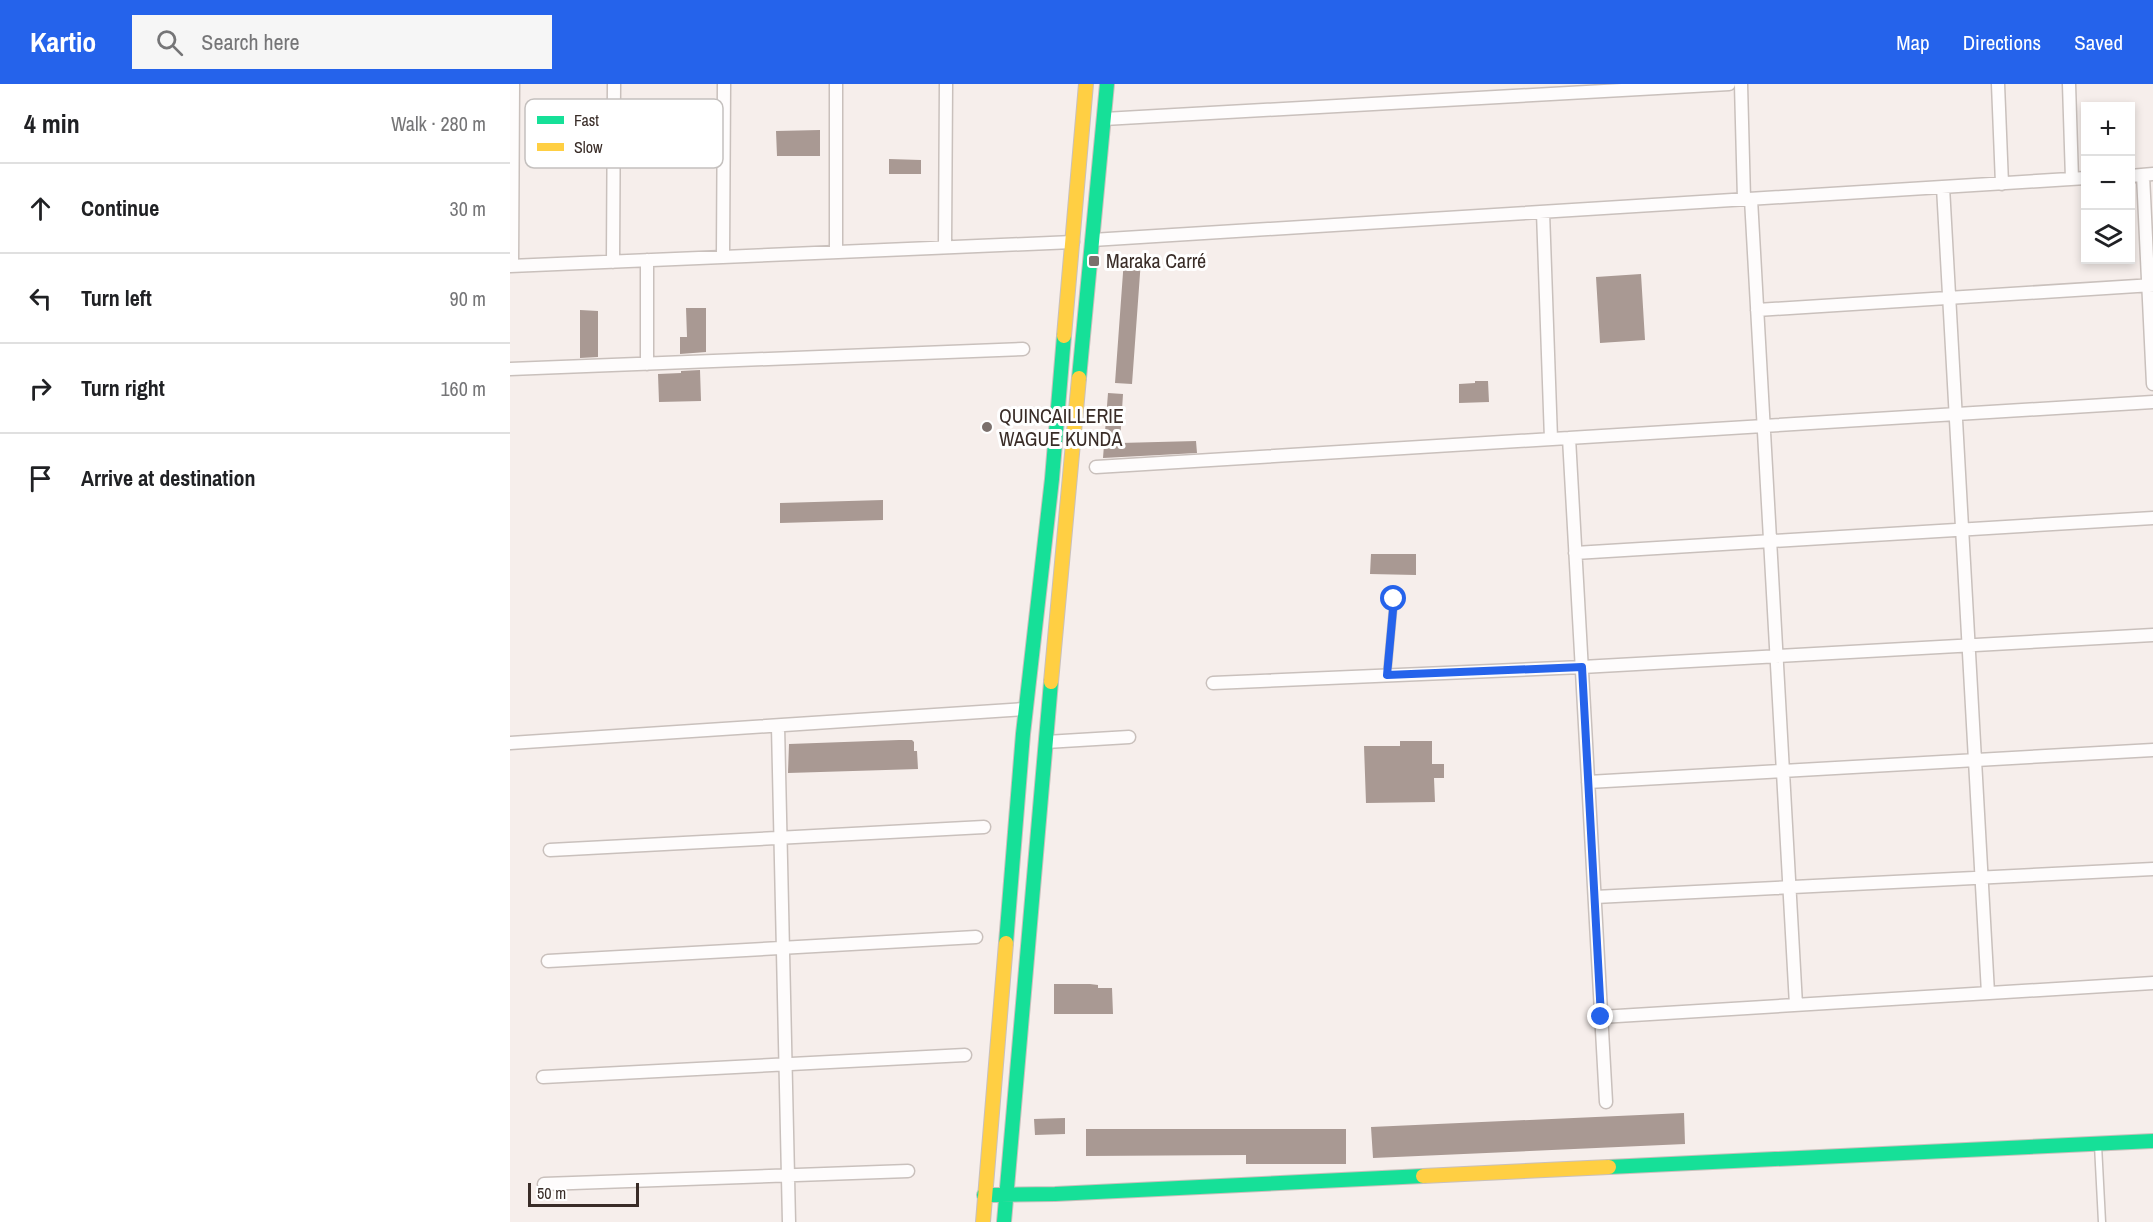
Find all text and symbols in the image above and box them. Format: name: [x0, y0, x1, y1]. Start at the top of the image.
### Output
search box: [132, 15, 552, 69]
text: Kartio: [30, 23, 96, 61]
icon: search: [153, 26, 186, 59]
text: Search here: [201, 27, 300, 57]
text: Map: [1896, 28, 1930, 57]
text: Directions: [1963, 28, 2041, 57]
text: Saved: [2074, 28, 2123, 57]
legend: [525, 99, 723, 168]
map controls: [2081, 102, 2135, 264]
button: +: [2081, 102, 2135, 156]
text: 4 min: [24, 106, 80, 141]
text: Fast: [574, 109, 599, 131]
text: Walk · 280 m: [391, 110, 486, 137]
text: Slow: [574, 136, 603, 158]
button: −: [2081, 156, 2135, 210]
icon: ahead: [24, 192, 57, 225]
text: Continue: [81, 193, 159, 223]
text: 30 m: [450, 195, 486, 222]
button: layers: [2081, 210, 2135, 264]
place label: Maraka Carré: [1106, 247, 1206, 274]
marker: Maraka Carré: [1087, 254, 1101, 268]
icon: left: [24, 282, 57, 315]
text: Turn left: [81, 283, 152, 313]
text: 90 m: [450, 285, 486, 312]
icon: right: [24, 372, 57, 405]
text: Turn right: [81, 373, 165, 403]
text: 160 m: [440, 375, 486, 402]
place label: QUINCAILLERIE WAGUE KUNDA: [999, 402, 1124, 452]
marker: QUINCAILLERIE WAGUE KUNDA: [980, 420, 994, 434]
icon: arrive: [24, 462, 57, 495]
text: Arrive at destination: [81, 463, 255, 493]
route start: [1380, 585, 1406, 611]
route end: [1587, 1003, 1613, 1029]
scale bar: [528, 1180, 639, 1208]
text: 50 m: [537, 1182, 566, 1204]

